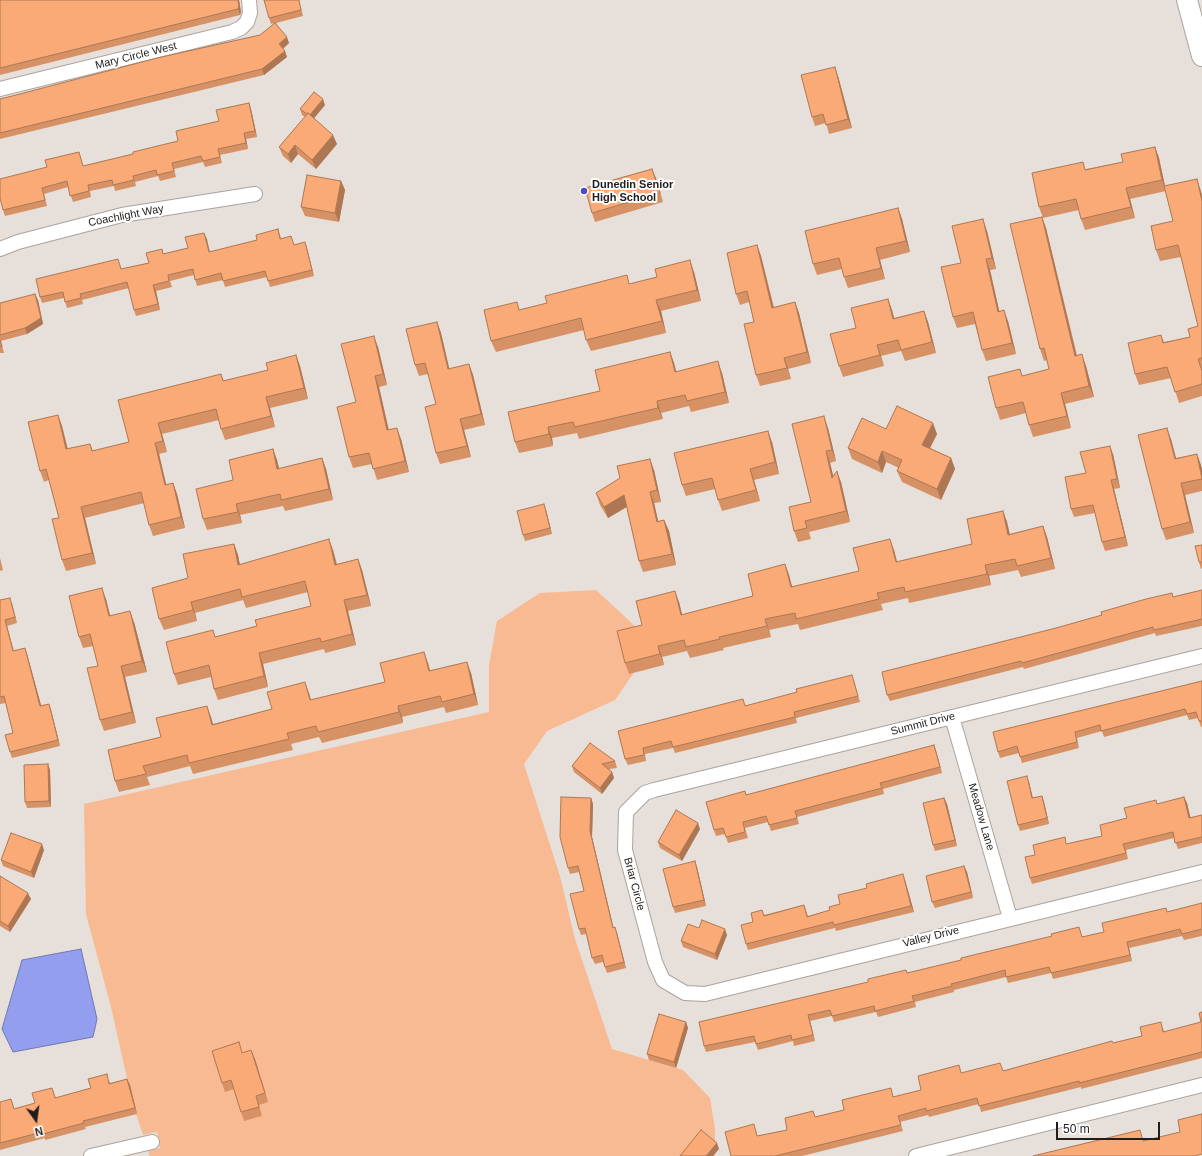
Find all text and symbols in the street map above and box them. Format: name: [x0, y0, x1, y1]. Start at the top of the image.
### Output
street label: Mary Circle West: [94, 39, 178, 73]
place label: Dunedin Senior High School: [592, 178, 673, 204]
marker: Dunedin Senior High School: [579, 186, 589, 196]
street label: Coachlight Way: [87, 202, 165, 230]
street label: Summit Drive: [889, 710, 957, 738]
street label: Meadow Lane: [965, 782, 997, 852]
street label: Briar Circle: [621, 856, 647, 912]
street label: Valley Drive: [901, 924, 961, 950]
north arrow: [16, 1100, 56, 1140]
scale bar: [1058, 1114, 1162, 1140]
text: 50 m: [1063, 1122, 1090, 1136]
text: N: [34, 1125, 44, 1138]

